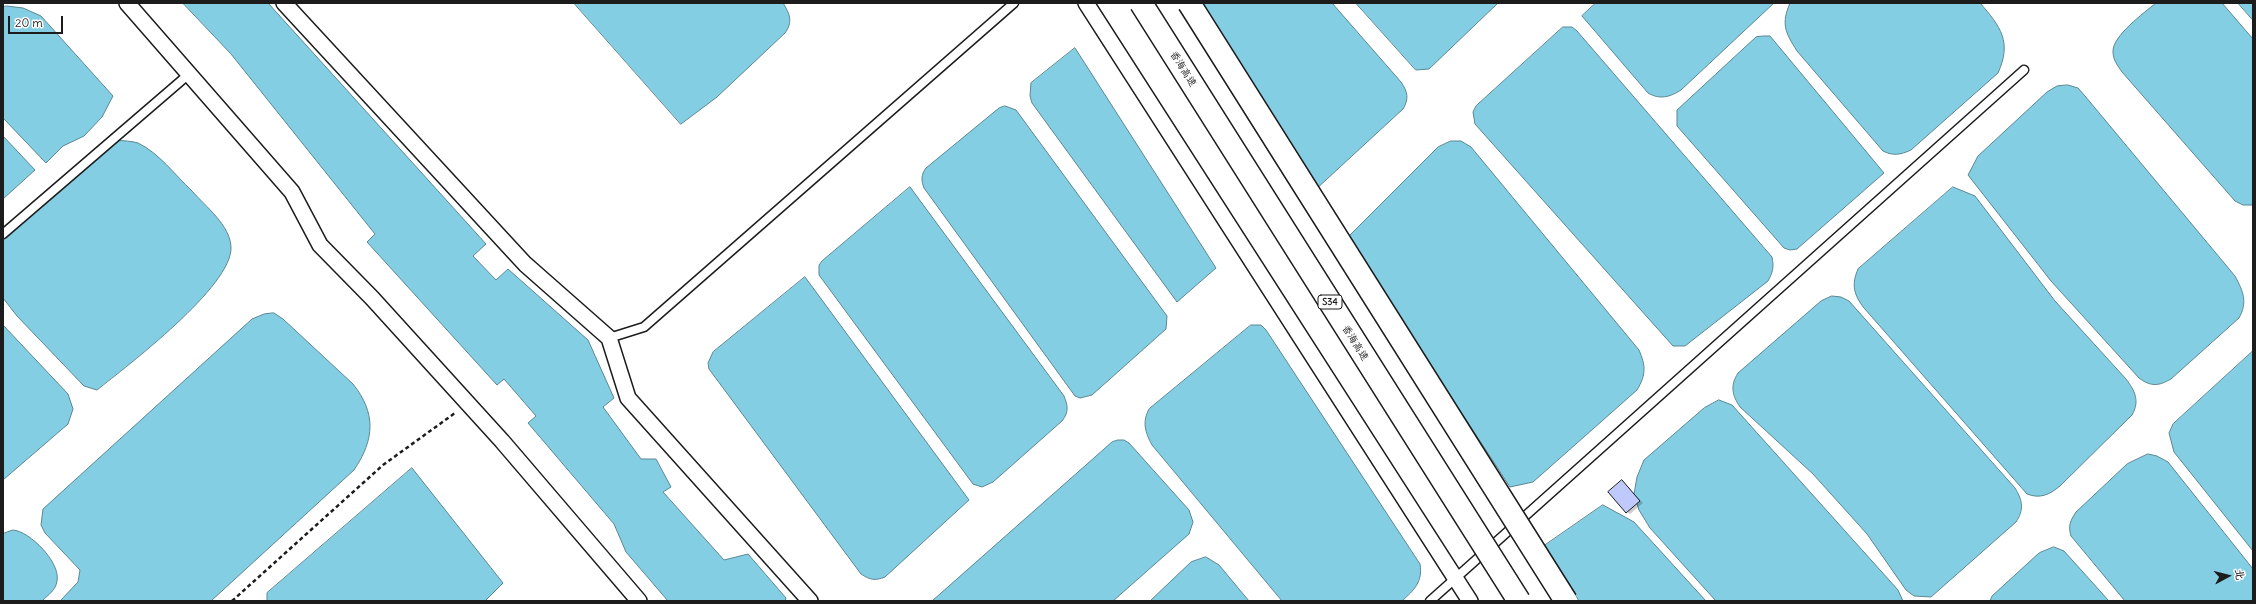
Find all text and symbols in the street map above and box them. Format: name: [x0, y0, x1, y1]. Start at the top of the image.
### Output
scale bar: [10, 8, 65, 34]
text: 20 m: [15, 15, 43, 30]
street label: 香海高速: [1167, 49, 1199, 89]
road number: S34: [1318, 295, 1342, 309]
street label: 香海高速: [1339, 323, 1371, 363]
north arrow: [2208, 556, 2248, 596]
text: 北: [2232, 568, 2248, 581]

